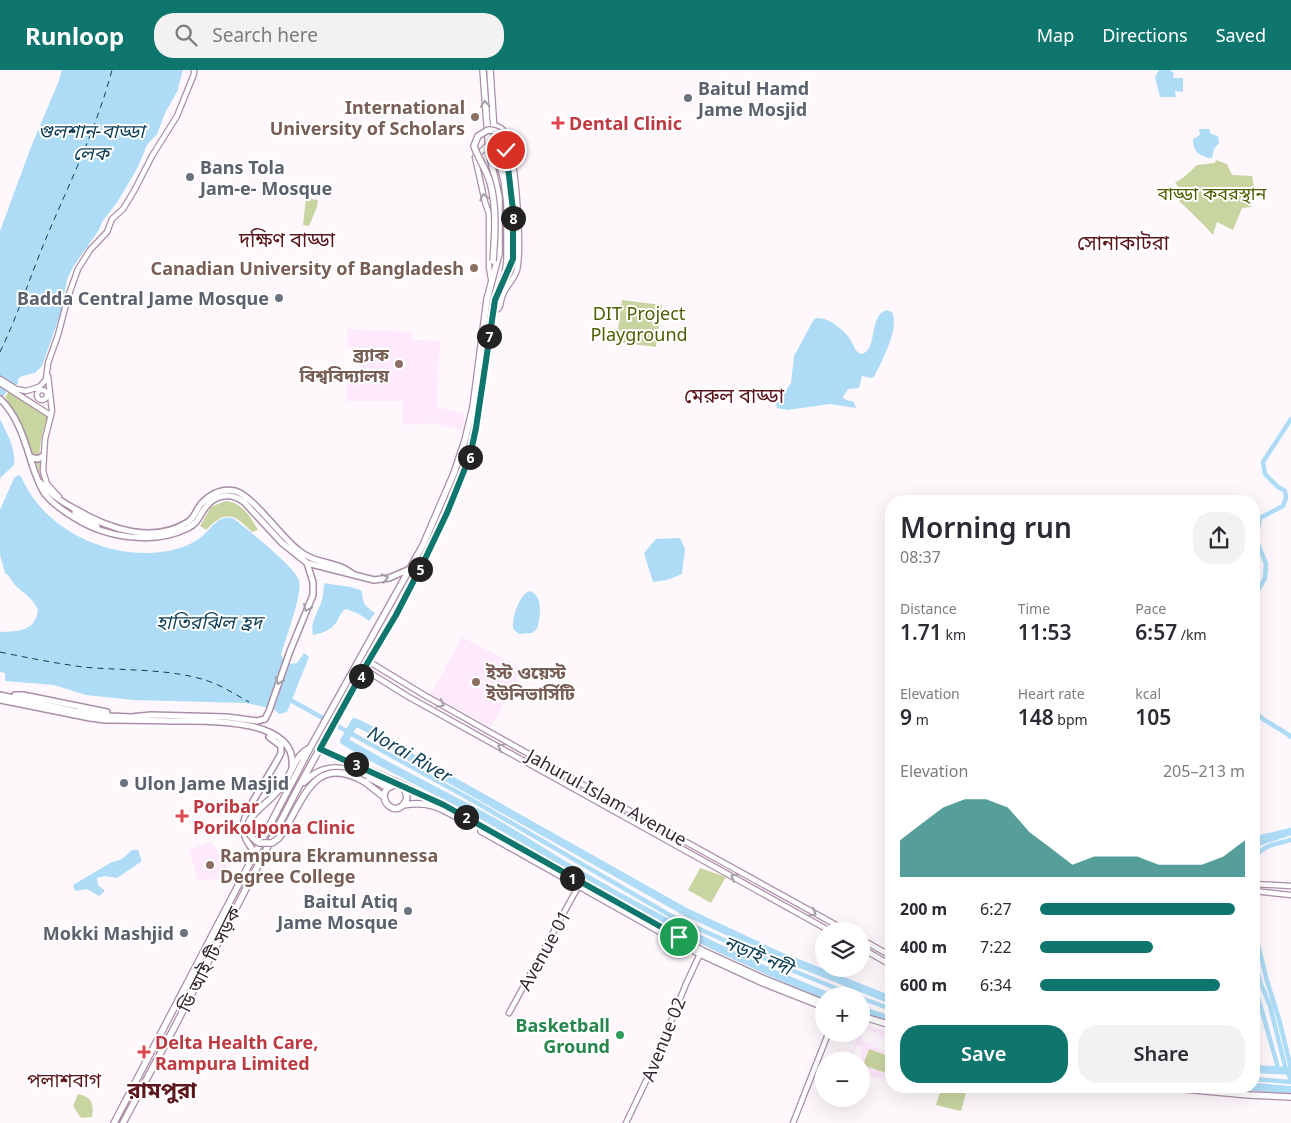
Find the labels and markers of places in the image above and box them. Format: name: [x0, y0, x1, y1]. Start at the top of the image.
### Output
place label: Baitul Hamd Jame Mosjid: [696, 76, 809, 121]
marker: Baitul Hamd Jame Mosjid: [682, 92, 694, 104]
place label: International University of Scholars: [270, 95, 465, 140]
marker: International University of Scholars: [469, 111, 481, 123]
place label: Dental Clinic: [569, 111, 682, 135]
marker: Dental Clinic: [551, 116, 565, 130]
pin: [485, 129, 527, 171]
place label: Bans Tola Jam-e- Mosque: [198, 155, 332, 200]
marker: Bans Tola Jam-e- Mosque: [184, 171, 196, 183]
pin: 8: [500, 206, 526, 230]
place label: Canadian University of Bangladesh: [151, 256, 464, 280]
marker: Canadian University of Bangladesh: [468, 262, 480, 274]
place label: Badda Central Jame Mosque: [17, 286, 269, 310]
marker: Badda Central Jame Mosque: [273, 292, 285, 304]
pin: 7: [476, 324, 502, 348]
place label: ব্র্যাক বিশ্ববিদ্যালয়: [299, 342, 390, 387]
marker: ব্র্যাক বিশ্ববিদ্যালয়: [393, 358, 405, 370]
pin: 6: [458, 444, 482, 470]
pin: 5: [408, 556, 432, 582]
place label: ইস্ট ওয়েস্ট ইউনিভার্সিটি: [485, 660, 576, 705]
pin: 4: [348, 664, 374, 688]
marker: ইস্ট ওয়েস্ট ইউনিভার্সিটি: [470, 676, 482, 688]
pin: 3: [344, 752, 368, 776]
place label: Ulon Jame Masjid: [134, 771, 289, 795]
marker: Ulon Jame Masjid: [118, 777, 130, 789]
place label: Poribar Porikolpona Clinic: [193, 794, 355, 839]
pin: 2: [454, 804, 478, 830]
marker: Poribar Porikolpona Clinic: [175, 809, 189, 823]
place label: Rampura Ekramunnessa Degree College: [220, 843, 438, 888]
marker: Rampura Ekramunnessa Degree College: [204, 859, 216, 871]
pin: 1: [560, 866, 584, 890]
place label: Baitul Atiq Jame Mosque: [275, 889, 398, 934]
marker: Baitul Atiq Jame Mosque: [402, 905, 414, 917]
pin: [658, 916, 700, 958]
place label: Mokki Mashjid: [43, 921, 174, 945]
marker: Mokki Mashjid: [178, 927, 190, 939]
place label: Basketball Ground: [516, 1013, 610, 1058]
marker: Basketball Ground: [614, 1029, 626, 1041]
place label: Delta Health Care, Rampura Limited: [155, 1030, 318, 1075]
marker: Delta Health Care, Rampura Limited: [137, 1045, 151, 1059]

